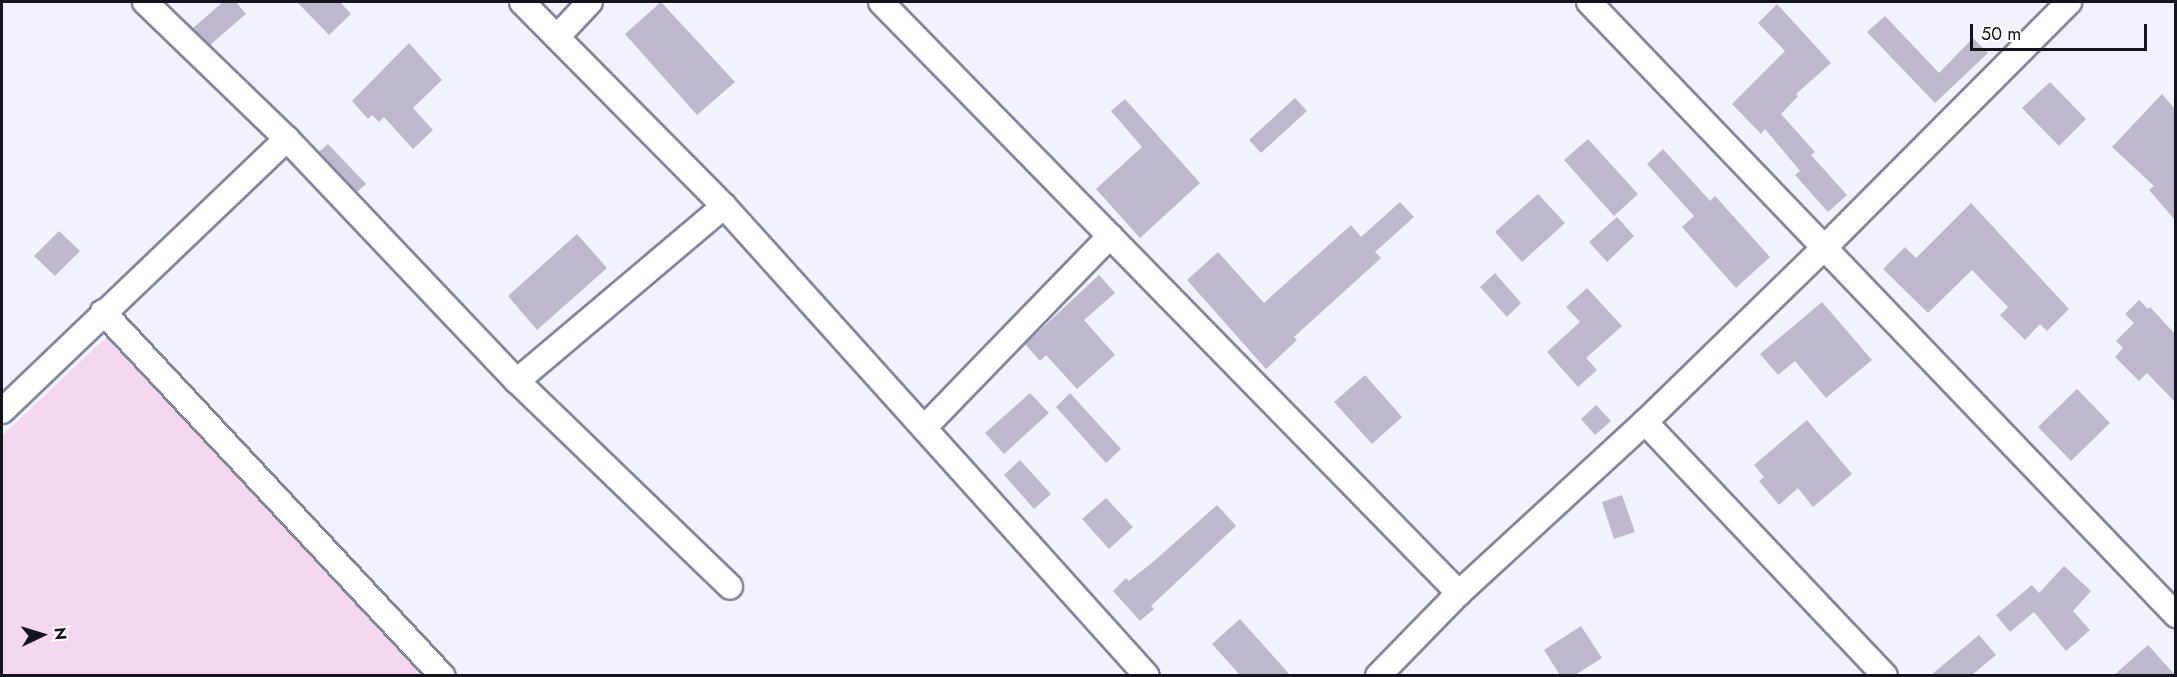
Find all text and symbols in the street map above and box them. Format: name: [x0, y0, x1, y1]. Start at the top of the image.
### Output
scale bar: [1973, 12, 2150, 50]
text: 50 m: [1981, 21, 2021, 47]
north arrow: [12, 605, 72, 665]
text: N: [49, 627, 72, 641]

